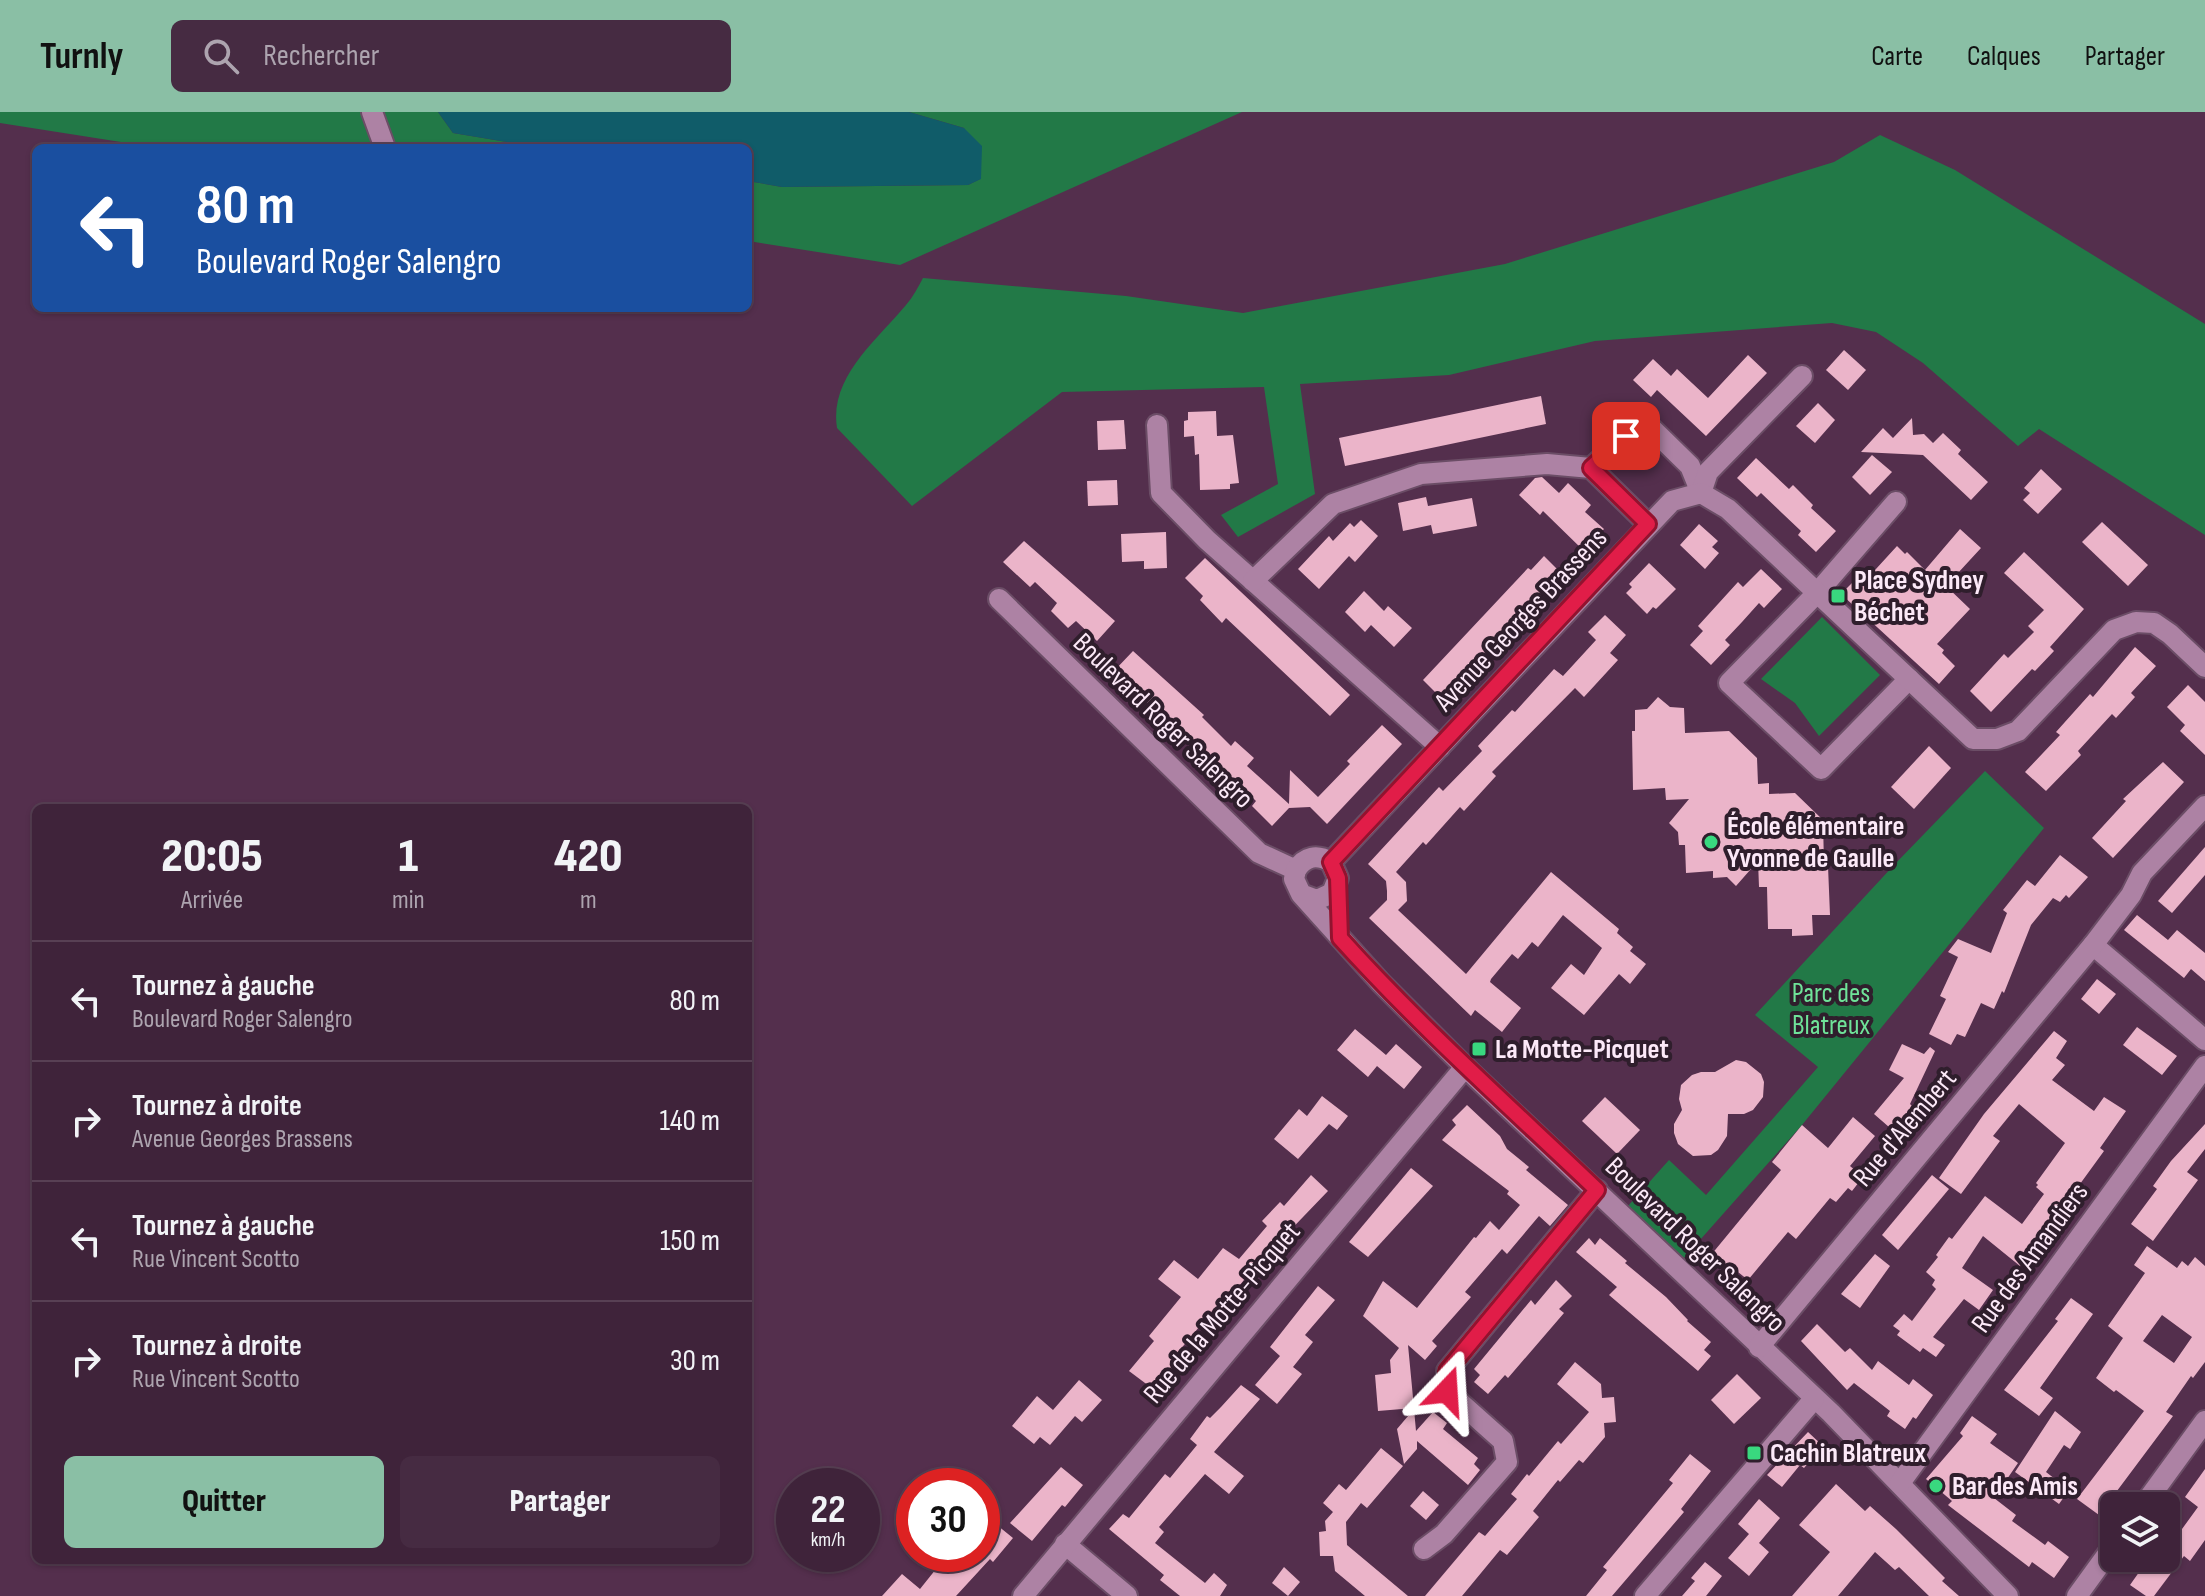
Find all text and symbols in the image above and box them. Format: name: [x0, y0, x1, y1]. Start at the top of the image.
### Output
search box: [171, 20, 731, 92]
text: Turnly: [40, 34, 123, 79]
icon: search: [199, 34, 243, 78]
text: Rechercher: [263, 38, 379, 74]
text: Carte: [1871, 40, 1923, 73]
text: Calques: [1967, 40, 2041, 73]
text: Partager: [2085, 40, 2165, 73]
text: 80 m: [196, 173, 295, 240]
icon: left: [64, 176, 168, 280]
text: Boulevard Roger Salengro: [196, 241, 501, 284]
pin: [1592, 402, 1660, 470]
icon: arrive: [1604, 414, 1648, 458]
street label: Avenue Georges Brassens: [1427, 522, 1614, 719]
place label: Place Sydney Béchet: [1854, 564, 1984, 629]
marker: Place Sydney Béchet: [1829, 587, 1847, 605]
street label: Boulevard Roger Salengro: [1066, 627, 1260, 815]
place label: École élémentaire Yvonne de Gaulle: [1727, 810, 1904, 875]
text: 20:05: [161, 828, 263, 885]
text: 1: [399, 828, 418, 885]
text: 420: [554, 828, 623, 885]
marker: École élémentaire Yvonne de Gaulle: [1702, 833, 1720, 851]
text: Arrivée: [181, 885, 243, 916]
text: min: [392, 885, 425, 916]
text: m: [580, 885, 597, 916]
text: Tournez à gauche: [132, 968, 315, 1004]
park label: Parc des Blatreux: [1792, 977, 1871, 1042]
icon: left: [64, 979, 108, 1023]
text: 80 m: [669, 983, 720, 1019]
text: Boulevard Roger Salengro: [132, 1004, 353, 1035]
place label: La Motte-Picquet: [1495, 1033, 1669, 1066]
marker: La Motte-Picquet: [1470, 1040, 1488, 1058]
street label: Rue d'Alembert: [1846, 1063, 1964, 1193]
text: Tournez à droite: [132, 1088, 302, 1124]
icon: right: [64, 1099, 108, 1143]
text: 140 m: [660, 1103, 720, 1139]
text: Avenue Georges Brassens: [132, 1124, 353, 1155]
street label: Boulevard Roger Salengro: [1598, 1151, 1792, 1339]
street label: Rue des Amandiers: [1965, 1177, 2095, 1339]
text: Tournez à gauche: [132, 1208, 315, 1244]
street label: Rue de la Motte-Picquet: [1137, 1216, 1307, 1410]
icon: left: [64, 1219, 108, 1263]
text: 150 m: [660, 1223, 720, 1259]
text: Rue Vincent Scotto: [132, 1244, 300, 1275]
text: Tournez à droite: [132, 1328, 302, 1364]
icon: right: [64, 1339, 108, 1383]
text: 30 m: [670, 1343, 720, 1379]
position arrow: [1405, 1349, 1489, 1433]
text: Rue Vincent Scotto: [132, 1364, 300, 1395]
place label: Cachin Blatreux: [1770, 1437, 1927, 1470]
marker: Cachin Blatreux: [1745, 1444, 1763, 1462]
button: Quitter: [64, 1456, 384, 1548]
button: Partager: [400, 1456, 720, 1548]
speed limit sign: 30: [896, 1468, 1000, 1572]
place label: Bar des Amis: [1952, 1470, 2078, 1503]
marker: Bar des Amis: [1927, 1477, 1945, 1495]
text: 22: [810, 1486, 846, 1534]
map controls: [2100, 1492, 2180, 1572]
button: layers: [2100, 1492, 2180, 1572]
text: km/h: [811, 1528, 845, 1552]

